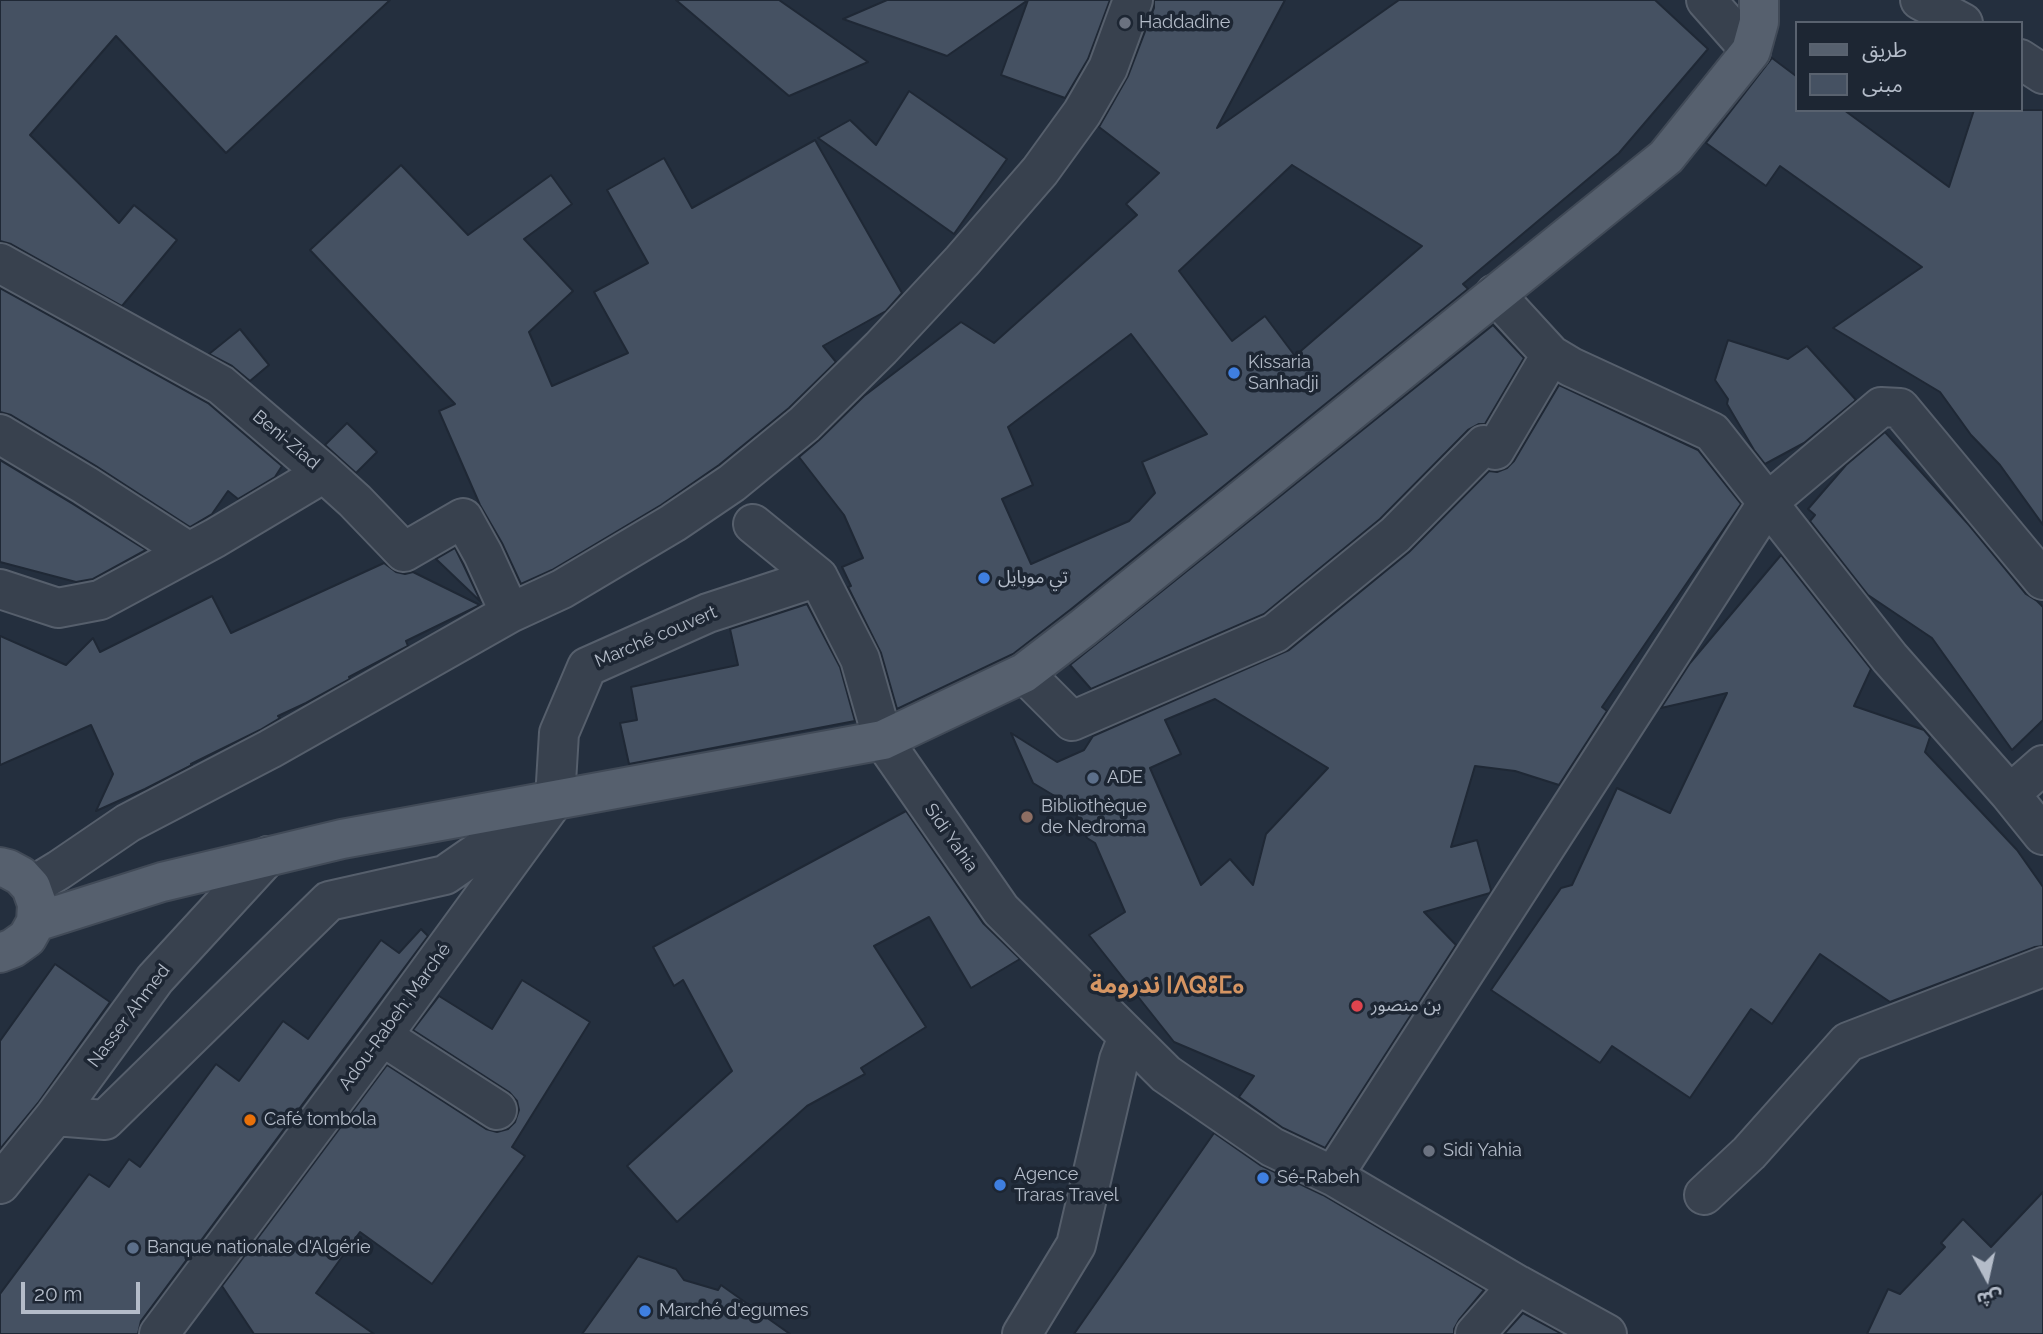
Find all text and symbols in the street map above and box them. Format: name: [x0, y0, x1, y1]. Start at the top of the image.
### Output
place label: Haddadine: [1139, 12, 1230, 34]
marker: Haddadine: [1117, 15, 1133, 31]
legend: [1794, 21, 2022, 112]
text: طريق: [1862, 37, 1907, 62]
text: مبنى: [1862, 72, 1903, 97]
place label: Kissaria Sanhadji: [1248, 352, 1319, 394]
marker: Kissaria Sanhadji: [1226, 365, 1242, 381]
street label: Beni-Ziad: [248, 406, 324, 474]
place label: تي موبايل: [998, 567, 1068, 589]
marker: تي موبايل: [976, 570, 992, 586]
street label: Marché couvert: [592, 602, 720, 672]
place label: ADE: [1107, 767, 1143, 789]
marker: ADE: [1085, 770, 1101, 786]
place label: Bibliothèque de Nedroma: [1041, 796, 1147, 838]
street label: Sidi Yahia: [920, 800, 982, 876]
marker: Bibliothèque de Nedroma: [1019, 809, 1035, 825]
street label: Adou-Rabeh; Marché: [334, 939, 456, 1095]
street label: Nasser Ahmed: [83, 960, 175, 1072]
district label: ندرومة ⵏⴷⵕⵓⵎⴰ: [1090, 972, 1244, 1000]
place label: بن منصور: [1371, 995, 1441, 1017]
marker: بن منصور: [1349, 998, 1365, 1014]
place label: Café tombola: [264, 1109, 377, 1131]
marker: Café tombola: [242, 1112, 258, 1128]
place label: Sidi Yahia: [1443, 1140, 1522, 1162]
marker: Sidi Yahia: [1421, 1143, 1437, 1159]
place label: Agence Traras Travel: [1014, 1164, 1119, 1206]
place label: Sé-Rabeh: [1277, 1167, 1360, 1189]
marker: Sé-Rabeh: [1255, 1170, 1271, 1186]
marker: Agence Traras Travel: [992, 1177, 1008, 1193]
place label: Banque nationale d'Algérie: [147, 1237, 371, 1259]
marker: Banque nationale d'Algérie: [125, 1240, 141, 1256]
north arrow: [1952, 1243, 2022, 1313]
scale bar: [24, 1268, 144, 1312]
text: 20 m: [34, 1281, 82, 1306]
text: ش: [1976, 1286, 2004, 1312]
place label: Marché d'egumes: [659, 1300, 808, 1322]
marker: Marché d'egumes: [637, 1303, 653, 1319]

